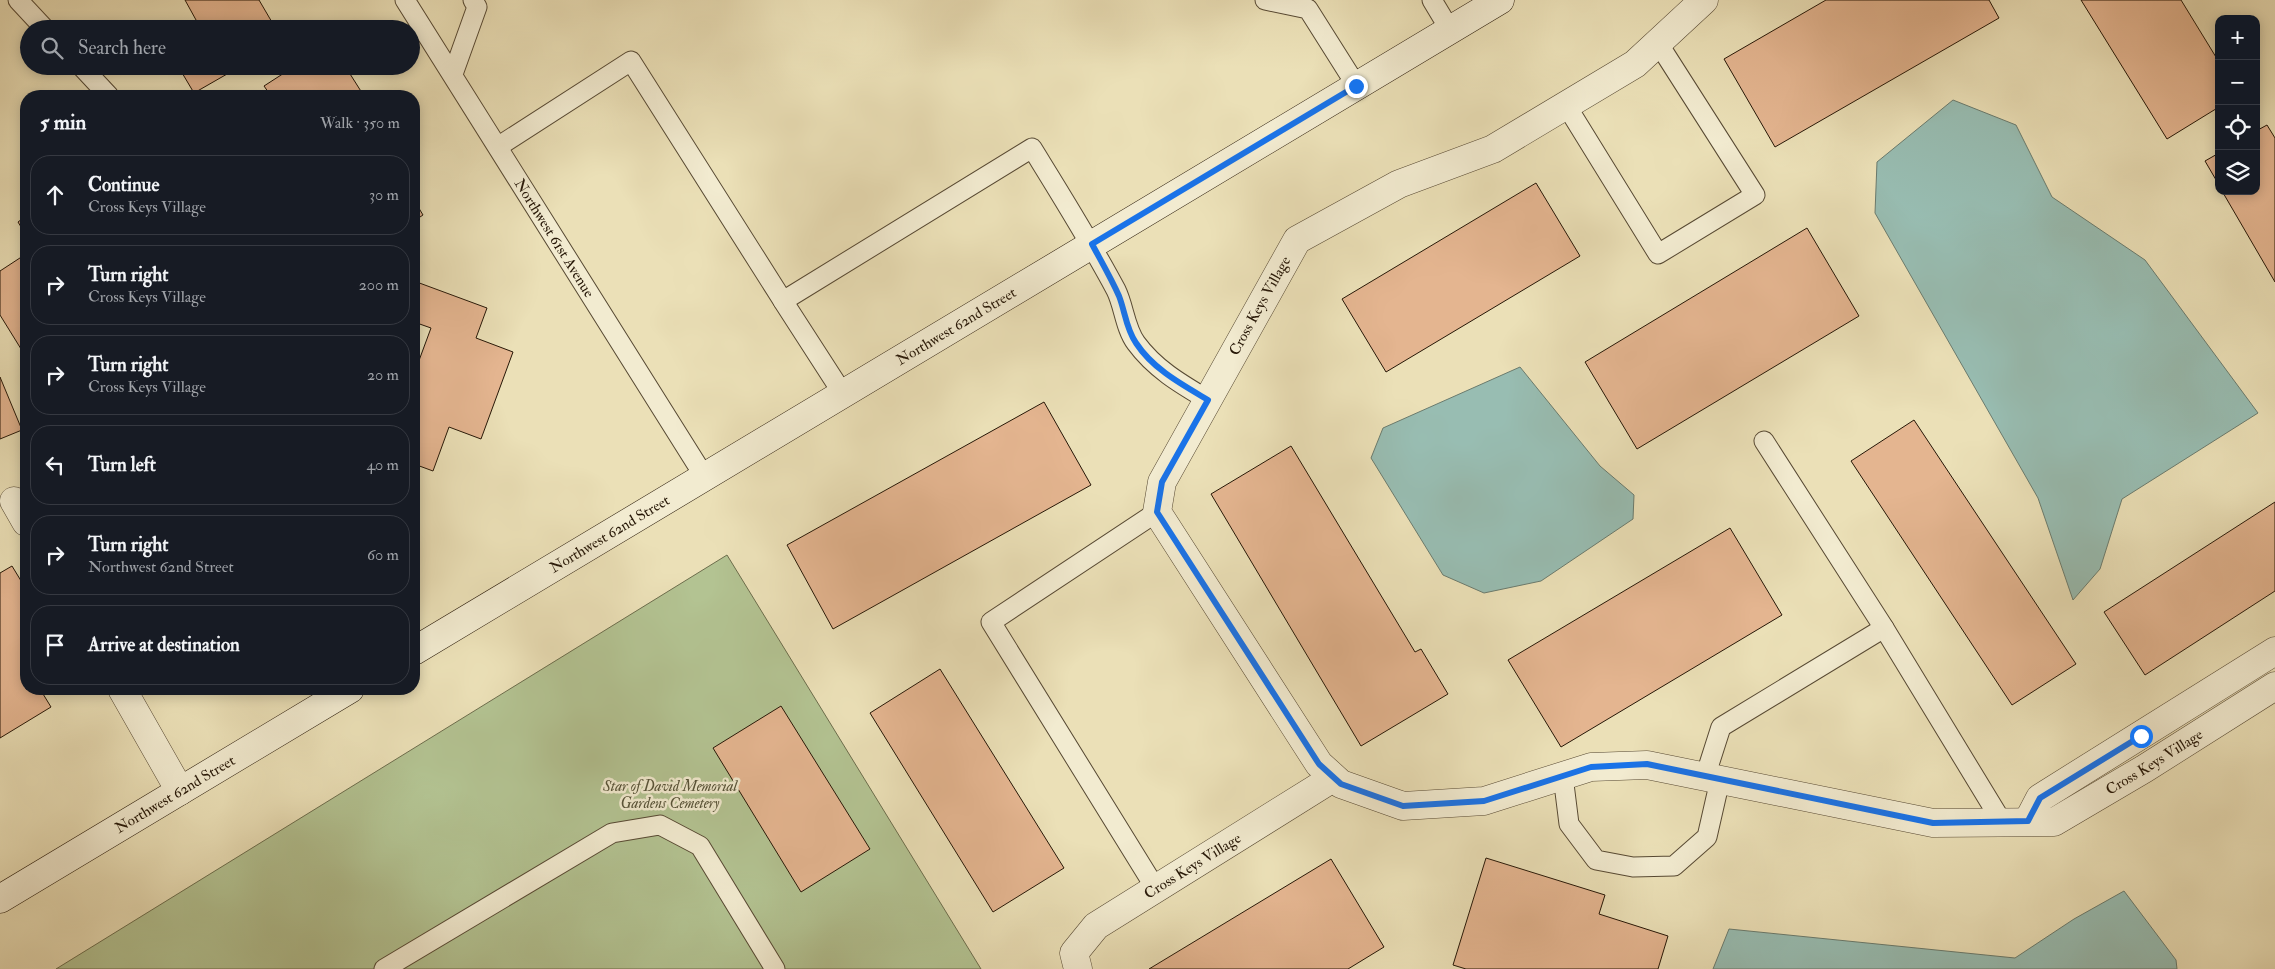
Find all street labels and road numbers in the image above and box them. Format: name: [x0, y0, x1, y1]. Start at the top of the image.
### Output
street label: Northwest 61st Avenue: [510, 175, 599, 301]
street label: Cross Keys Village: [1225, 253, 1295, 359]
street label: Northwest 62nd Street: [893, 283, 1020, 369]
street label: Northwest 62nd Street: [546, 490, 673, 577]
street label: Cross Keys Village: [2102, 725, 2206, 799]
street label: Northwest 62nd Street: [111, 751, 239, 837]
street label: Cross Keys Village: [1140, 828, 1244, 903]

